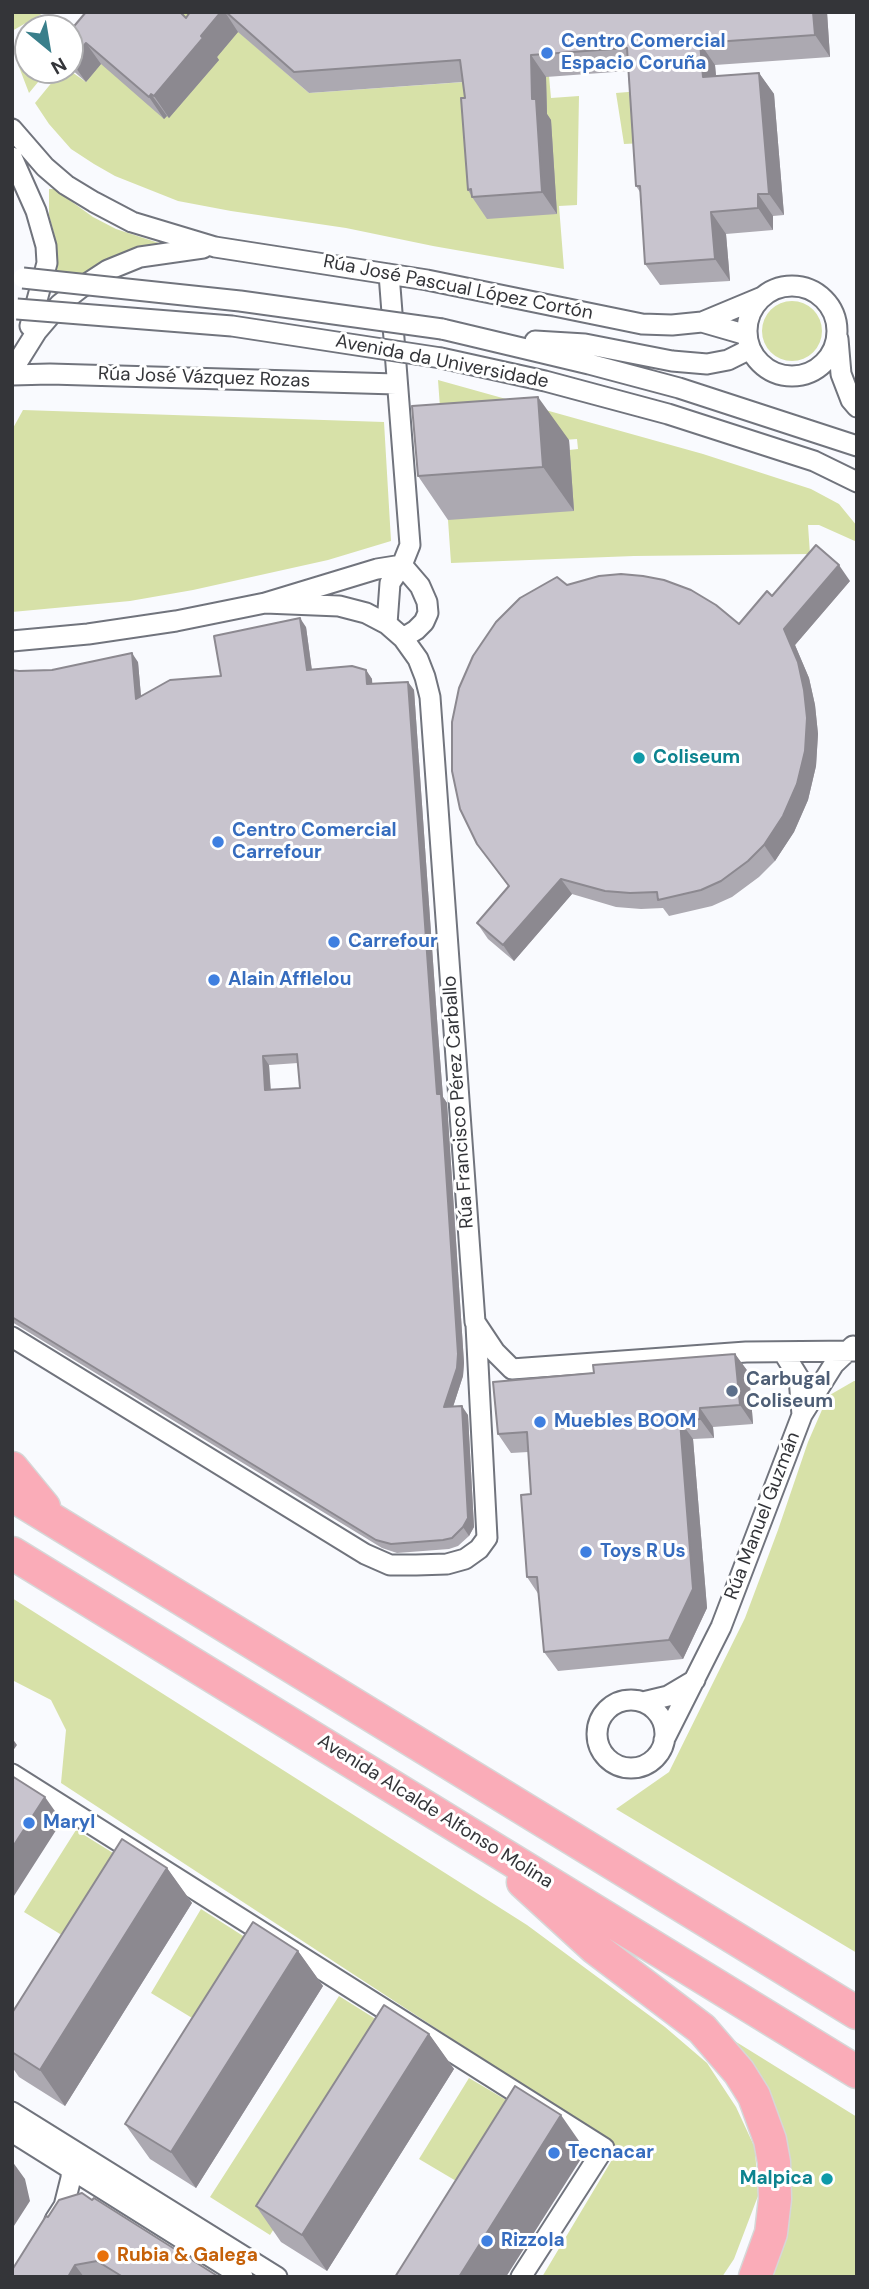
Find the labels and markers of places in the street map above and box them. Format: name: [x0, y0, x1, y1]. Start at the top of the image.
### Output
place label: Centro Comercial Espacio Coruña: [561, 31, 726, 75]
marker: Centro Comercial Espacio Coruña: [539, 45, 555, 61]
place label: Coliseum: [653, 747, 740, 769]
marker: Coliseum: [631, 750, 647, 766]
place label: Centro Comercial Carrefour: [232, 820, 397, 864]
marker: Centro Comercial Carrefour: [210, 834, 226, 850]
place label: Carrefour: [348, 931, 438, 953]
marker: Carrefour: [326, 934, 342, 950]
place label: Alain Afflelou: [228, 969, 351, 991]
marker: Alain Afflelou: [206, 972, 222, 988]
place label: Carbugal Coliseum: [746, 1369, 833, 1413]
marker: Carbugal Coliseum: [724, 1383, 740, 1399]
place label: Muebles BOOM: [554, 1411, 696, 1433]
marker: Muebles BOOM: [532, 1414, 548, 1430]
place label: Toys R Us: [600, 1541, 686, 1563]
marker: Toys R Us: [578, 1544, 594, 1560]
place label: Maryl: [43, 1812, 95, 1834]
marker: Maryl: [21, 1815, 37, 1831]
place label: Tecnacar: [568, 2142, 654, 2164]
marker: Tecnacar: [546, 2145, 562, 2161]
place label: Malpica: [740, 2168, 813, 2190]
marker: Malpica: [819, 2171, 835, 2187]
place label: Rizzola: [501, 2230, 565, 2252]
marker: Rizzola: [479, 2233, 495, 2249]
place label: Rubia & Galega: [117, 2245, 258, 2267]
marker: Rubia & Galega: [95, 2248, 111, 2264]

